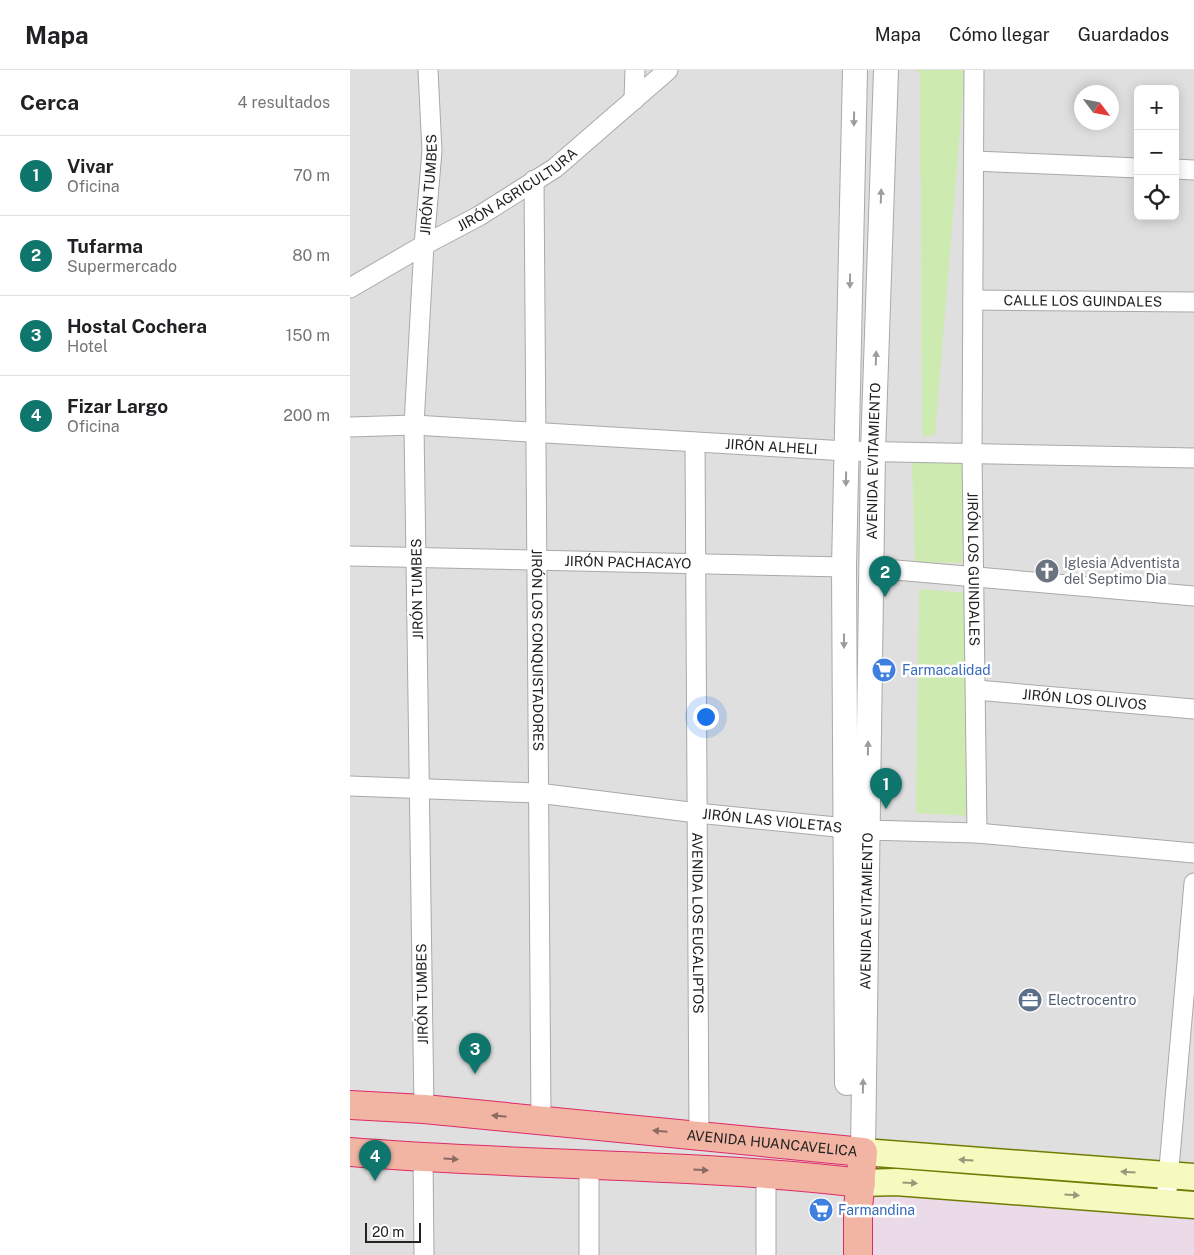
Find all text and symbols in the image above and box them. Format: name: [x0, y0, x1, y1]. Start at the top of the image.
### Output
text: Mapa: [25, 21, 89, 49]
text: Mapa: [875, 24, 921, 45]
text: Cómo llegar: [949, 24, 1050, 45]
text: Guardados: [1078, 24, 1169, 45]
north arrow: [1074, 85, 1119, 130]
map controls: [1134, 85, 1179, 220]
button: +: [1134, 85, 1179, 130]
text: Cerca: [20, 90, 79, 115]
text: 4 resultados: [238, 93, 330, 112]
one-way arrow: [849, 111, 857, 127]
button: −: [1134, 130, 1179, 175]
street label: JIRÓN TUMBES: [416, 134, 440, 236]
street label: JIRÓN AGRICULTURA: [454, 145, 580, 234]
text: Vivar: [67, 155, 114, 177]
text: 1: [33, 166, 39, 185]
text: 70 m: [293, 166, 330, 185]
button: locate: [1134, 175, 1179, 220]
text: Oficina: [67, 177, 120, 196]
one-way arrow: [878, 188, 886, 204]
text: Tufarma: [67, 235, 143, 257]
text: 2: [31, 246, 41, 265]
text: 80 m: [292, 246, 330, 265]
text: Supermercado: [67, 257, 177, 276]
one-way arrow: [846, 273, 854, 289]
street label: CALLE LOS GUINDALES: [1004, 292, 1162, 310]
text: Hostal Cochera: [67, 315, 207, 337]
text: 3: [31, 326, 41, 345]
text: 150 m: [286, 326, 330, 345]
text: Hotel: [67, 337, 108, 356]
one-way arrow: [872, 350, 880, 366]
street label: AVENIDA EVITAMIENTO: [864, 382, 883, 540]
text: Fizar Largo: [67, 395, 168, 417]
text: 4: [31, 406, 41, 425]
text: 200 m: [283, 406, 330, 425]
text: Oficina: [67, 417, 120, 436]
street label: JIRÓN ALHELI: [725, 435, 818, 457]
one-way arrow: [842, 471, 850, 487]
street label: JIRÓN LOS GUINDALES: [965, 492, 983, 646]
street label: JIRÓN TUMBES: [406, 538, 426, 640]
street label: JIRÓN LOS CONQUISTADORES: [529, 549, 547, 751]
street label: JIRÓN PACHACAYO: [564, 551, 692, 572]
place label: Iglesia Adventista del Septimo Dia: [1064, 555, 1180, 587]
pin: 2: [869, 556, 901, 597]
church icon: Iglesia Adventista del Septimo Dia: [1034, 558, 1060, 584]
one-way arrow: [840, 633, 848, 649]
supermarket icon: Farmacalidad: [871, 657, 897, 683]
place label: Farmacalidad: [902, 662, 991, 678]
street label: JIRÓN LOS OLIVOS: [1022, 686, 1148, 713]
your location: [693, 704, 719, 730]
one-way arrow: [864, 740, 872, 756]
pin: 1: [870, 768, 902, 809]
street label: JIRÓN LAS VIOLETAS: [702, 805, 843, 836]
street label: AVENIDA LOS EUCALIPTOS: [689, 832, 706, 1014]
street label: AVENIDA EVITAMIENTO: [857, 832, 876, 990]
street label: JIRÓN TUMBES: [411, 943, 431, 1045]
office icon: Electrocentro: [1017, 987, 1043, 1013]
place label: Electrocentro: [1048, 992, 1136, 1008]
pin: 3: [459, 1033, 491, 1074]
one-way arrow: [859, 1077, 867, 1093]
one-way arrow: [490, 1112, 506, 1120]
one-way arrow: [652, 1127, 668, 1135]
street label: AVENIDA HUANCAVELICA: [686, 1127, 859, 1159]
pin: 4: [359, 1140, 391, 1181]
one-way arrow: [443, 1155, 459, 1163]
one-way arrow: [958, 1155, 974, 1163]
one-way arrow: [693, 1167, 709, 1175]
one-way arrow: [1120, 1167, 1136, 1175]
one-way arrow: [902, 1179, 918, 1187]
one-way arrow: [1064, 1191, 1080, 1199]
supermarket icon: Farmandina: [808, 1197, 834, 1223]
place label: Farmandina: [838, 1202, 915, 1218]
scale bar: [365, 1220, 421, 1243]
text: 20 m: [372, 1224, 404, 1240]

